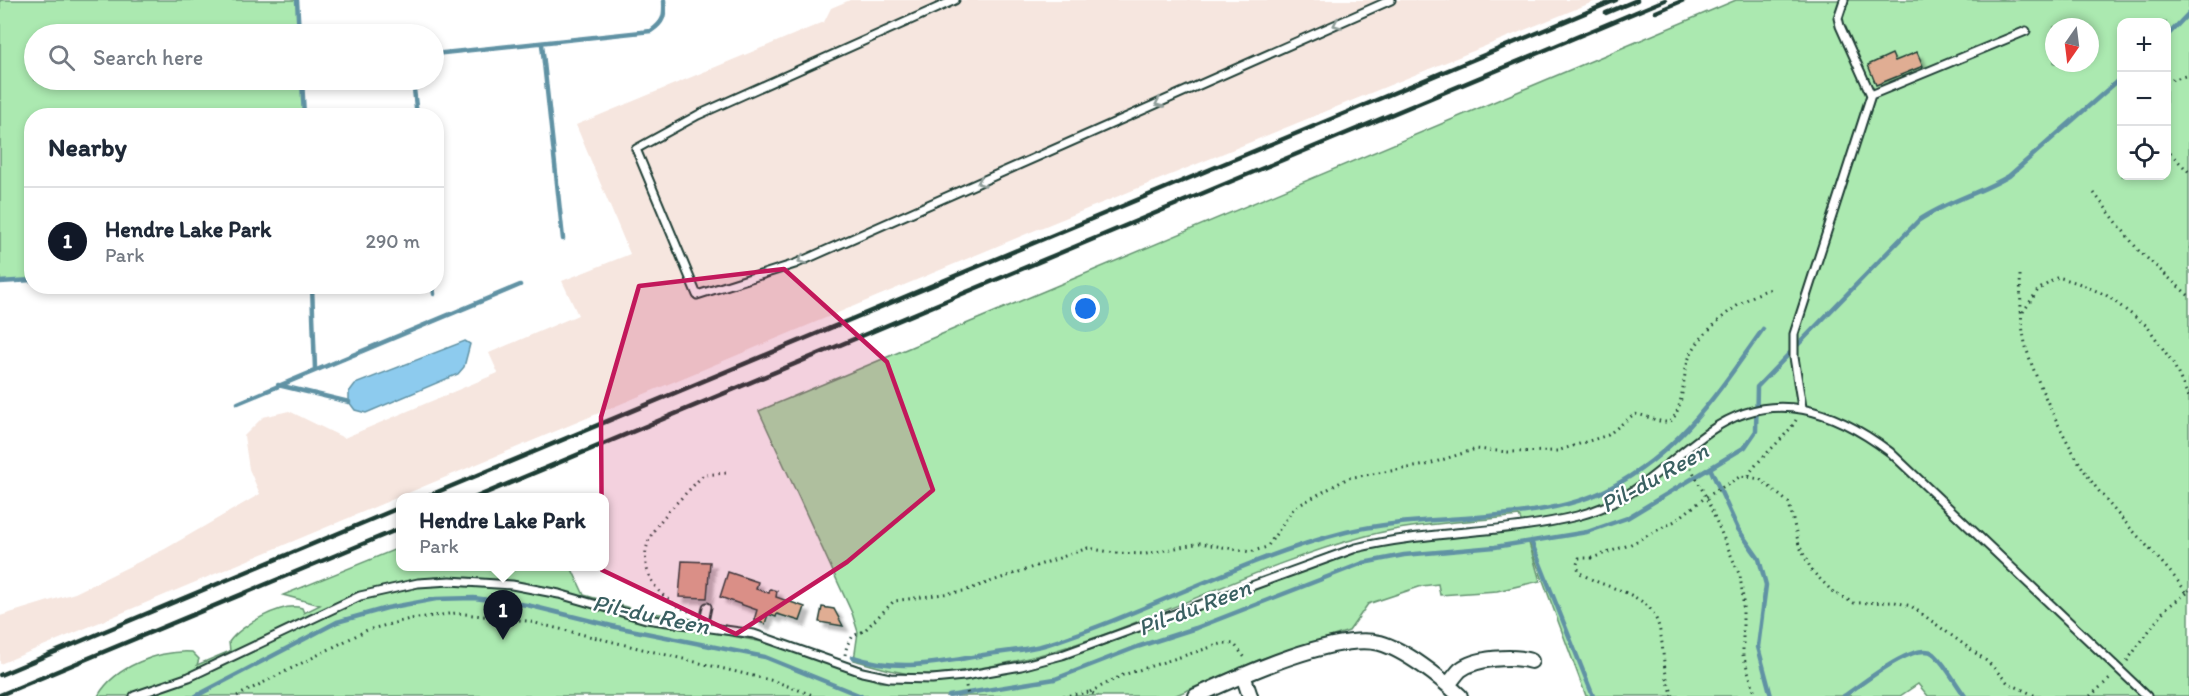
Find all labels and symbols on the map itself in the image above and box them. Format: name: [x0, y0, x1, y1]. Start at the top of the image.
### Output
one-way arrow: [1333, 17, 1344, 29]
north arrow: [2045, 18, 2099, 72]
one-way arrow: [1155, 96, 1166, 108]
one-way arrow: [976, 174, 987, 186]
one-way arrow: [798, 253, 809, 265]
your location: [1071, 294, 1100, 323]
water label: Pil-du Reen: [1595, 435, 1713, 518]
water label: Pil-du Reen: [1133, 572, 1255, 642]
water label: Pil-du Reen: [590, 587, 712, 641]
pin: 1: [484, 590, 522, 640]

